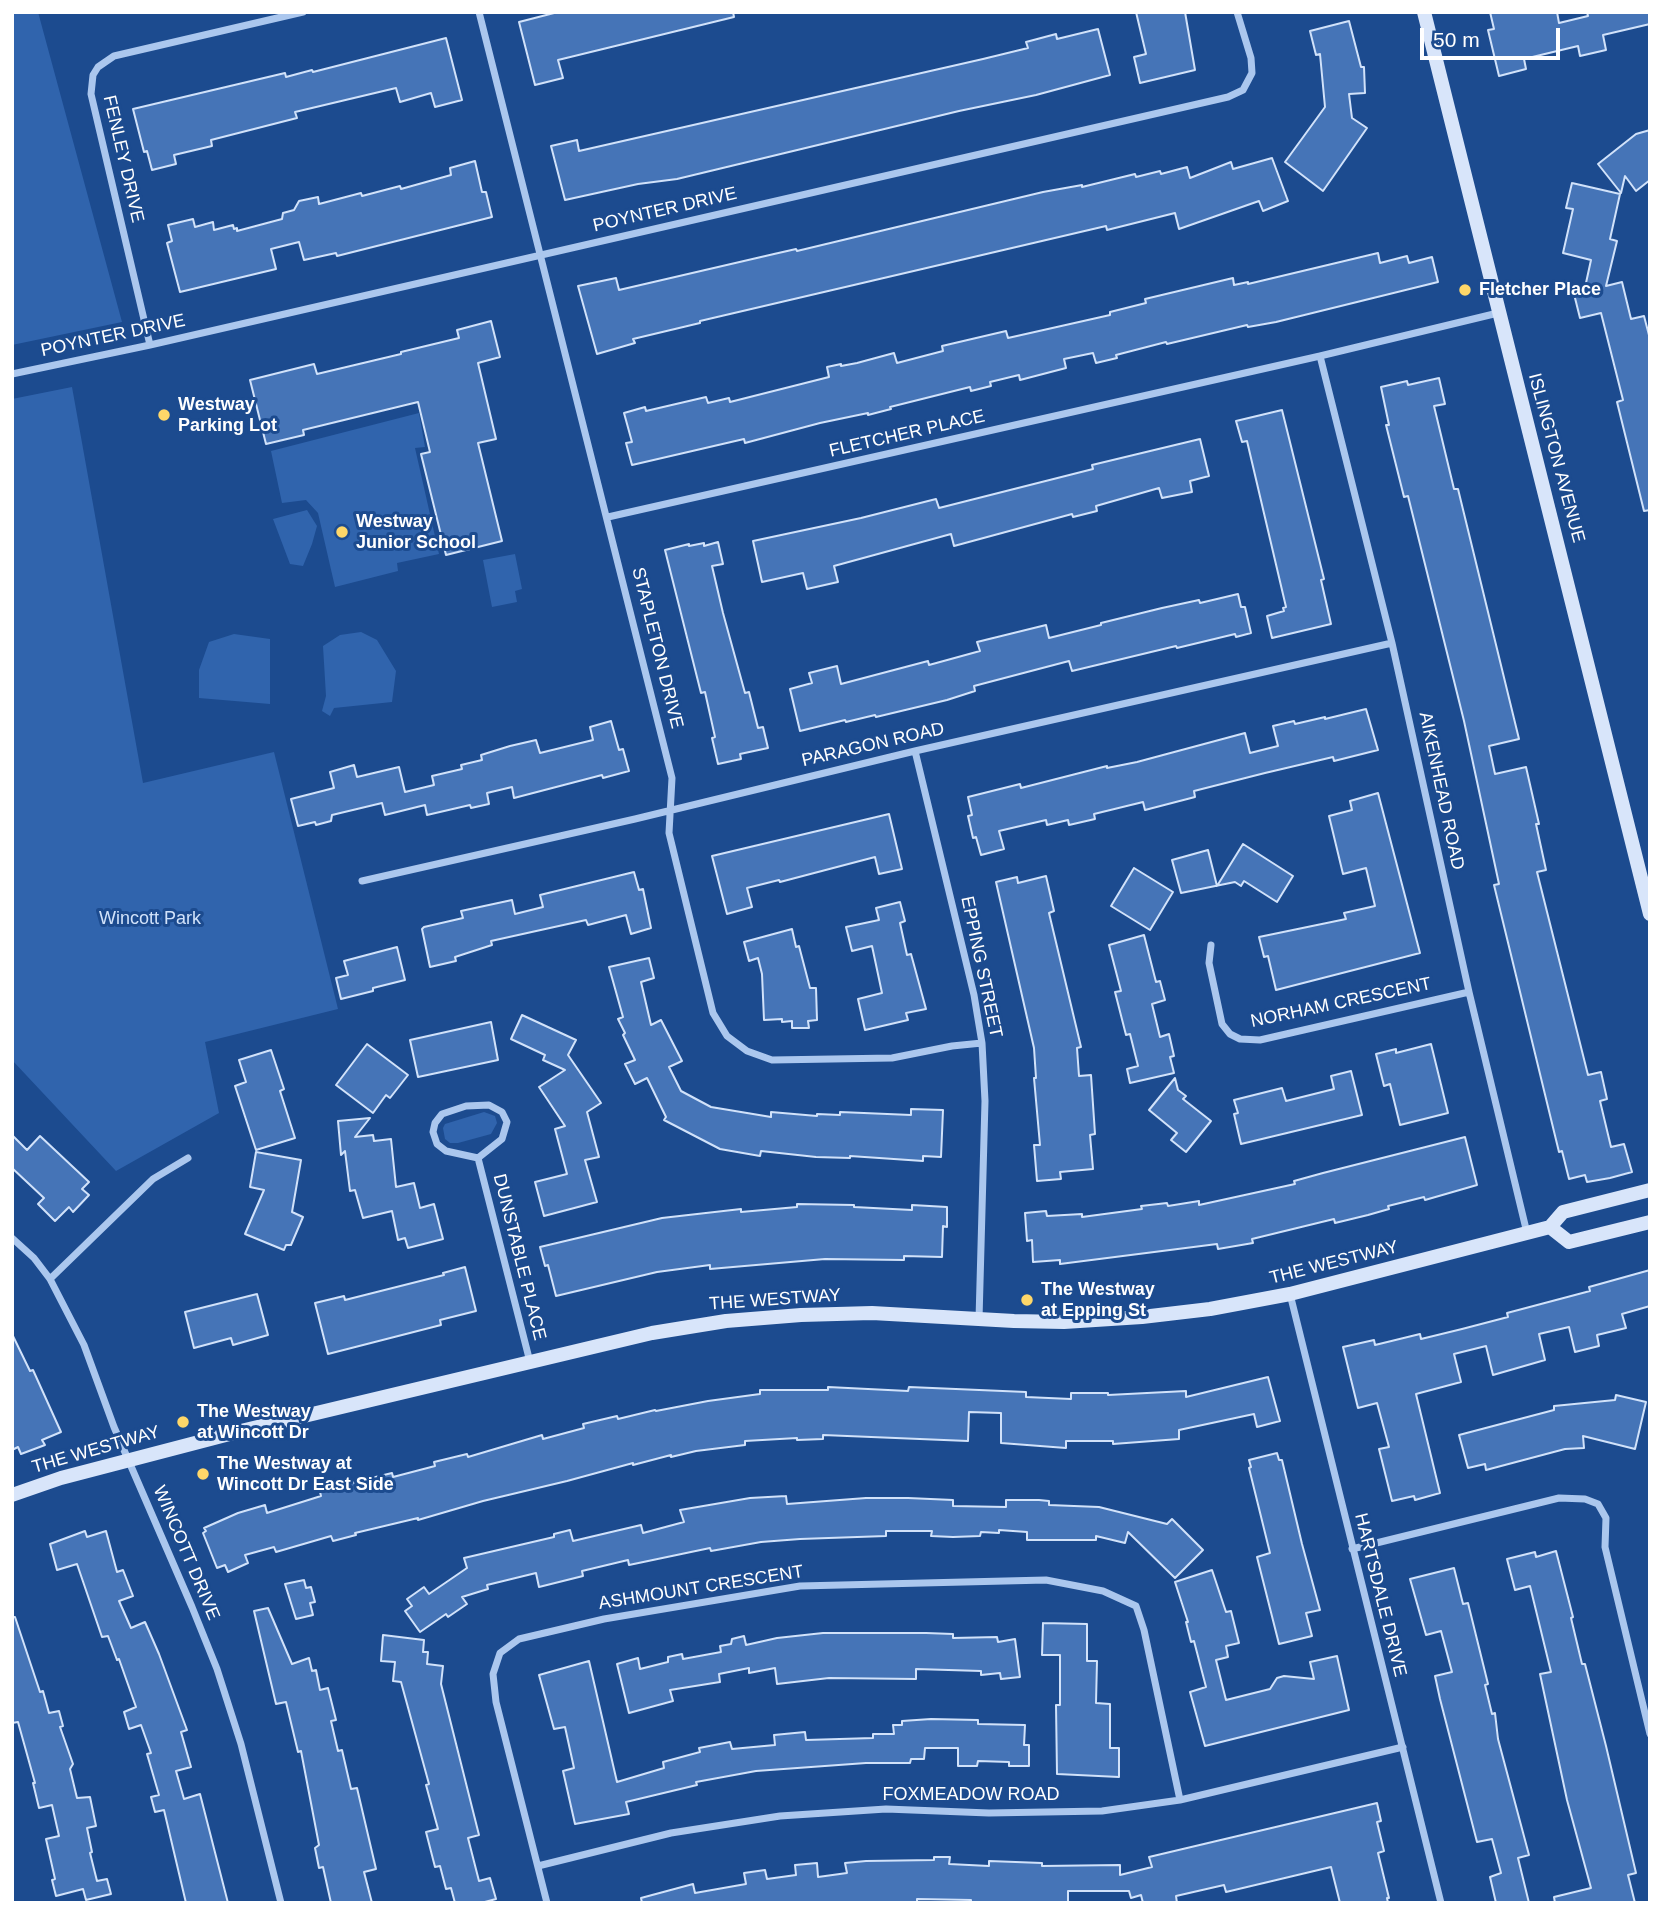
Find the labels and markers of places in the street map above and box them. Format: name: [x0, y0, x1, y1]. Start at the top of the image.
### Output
place label: Fletcher Place: [1479, 279, 1601, 301]
marker: Fletcher Place: [1457, 282, 1473, 298]
place label: Westway Parking Lot: [178, 394, 277, 436]
marker: Westway Parking Lot: [156, 407, 172, 423]
place label: Westway Junior School: [356, 511, 476, 554]
marker: Westway Junior School: [334, 524, 350, 540]
place label: The Westway at Epping St: [1041, 1279, 1155, 1322]
marker: The Westway at Epping St: [1019, 1292, 1035, 1308]
place label: The Westway at Wincott Dr: [197, 1401, 311, 1444]
marker: The Westway at Wincott Dr: [175, 1414, 191, 1430]
place label: The Westway at Wincott Dr East Side: [217, 1453, 394, 1496]
marker: The Westway at Wincott Dr East Side: [195, 1466, 211, 1482]

